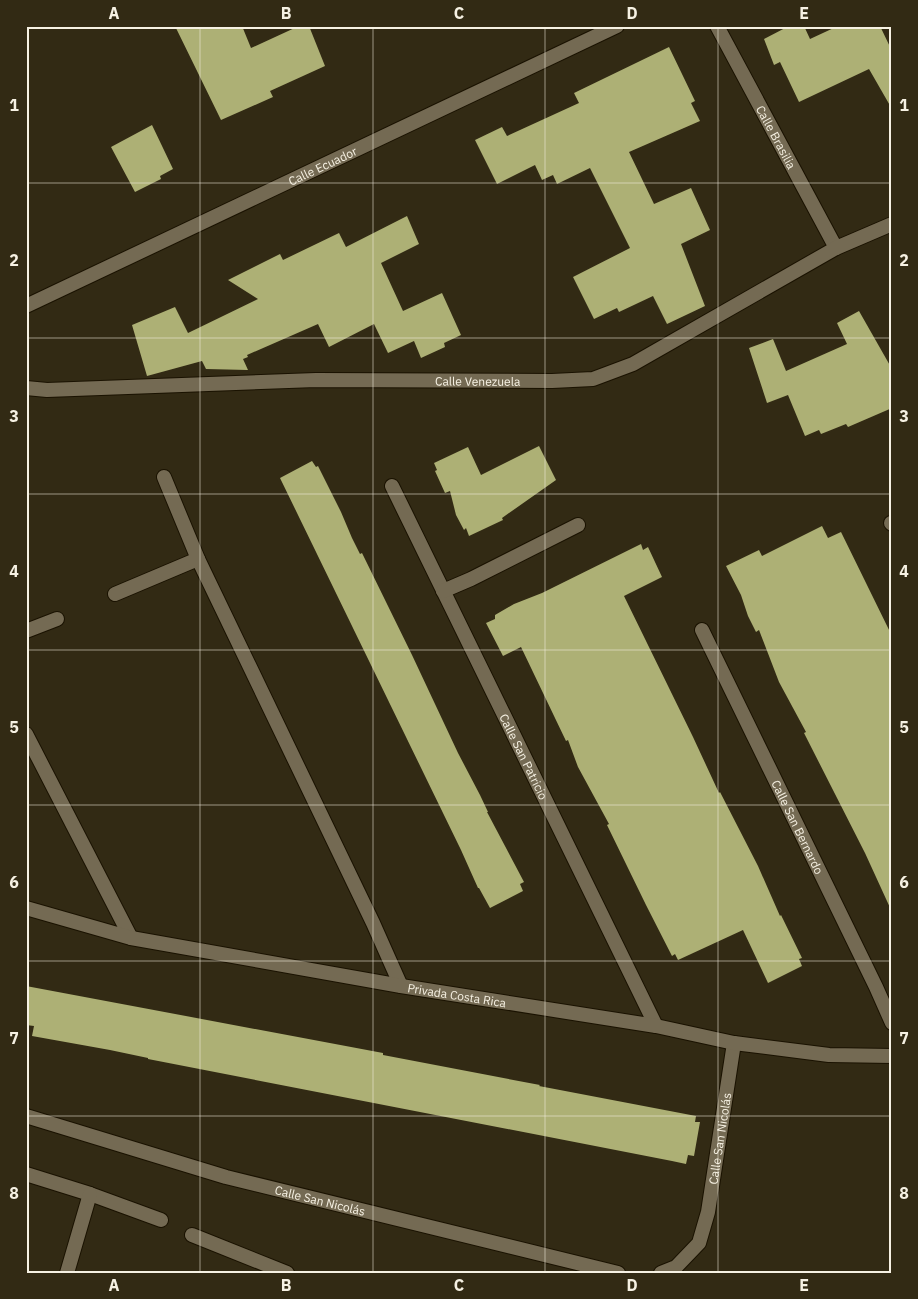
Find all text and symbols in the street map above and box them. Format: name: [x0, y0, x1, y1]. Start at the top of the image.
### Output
text: A: [109, 3, 120, 23]
text: B: [281, 3, 292, 23]
text: C: [454, 3, 464, 23]
text: D: [626, 3, 638, 23]
text: E: [799, 3, 809, 23]
text: 1: [9, 95, 19, 115]
text: 1: [899, 95, 909, 115]
street label: Calle Brasilia: [753, 103, 800, 172]
street label: Calle Ecuador: [286, 143, 360, 188]
text: 2: [9, 250, 19, 270]
text: 2: [899, 250, 909, 270]
street label: Calle Venezuela: [435, 373, 521, 388]
text: 3: [9, 406, 19, 426]
text: 3: [899, 406, 909, 426]
text: 4: [9, 561, 19, 581]
text: 4: [899, 561, 909, 581]
street label: Calle San Patricio: [497, 711, 552, 802]
text: 5: [9, 717, 19, 737]
text: 5: [899, 717, 909, 737]
street label: Calle San Bernardo: [769, 777, 827, 877]
text: 6: [9, 872, 19, 892]
text: 6: [899, 872, 909, 892]
street label: Privada Costa Rica: [407, 980, 508, 1010]
text: 7: [9, 1028, 19, 1048]
text: 7: [899, 1028, 909, 1048]
street label: Calle San Nicolás: [705, 1091, 734, 1185]
street label: Calle San Nicolás: [273, 1182, 367, 1218]
text: 8: [9, 1183, 19, 1203]
text: 8: [899, 1183, 909, 1203]
text: A: [109, 1275, 120, 1295]
text: B: [281, 1275, 292, 1295]
text: C: [454, 1275, 464, 1295]
text: D: [626, 1275, 638, 1295]
text: E: [799, 1275, 809, 1295]

